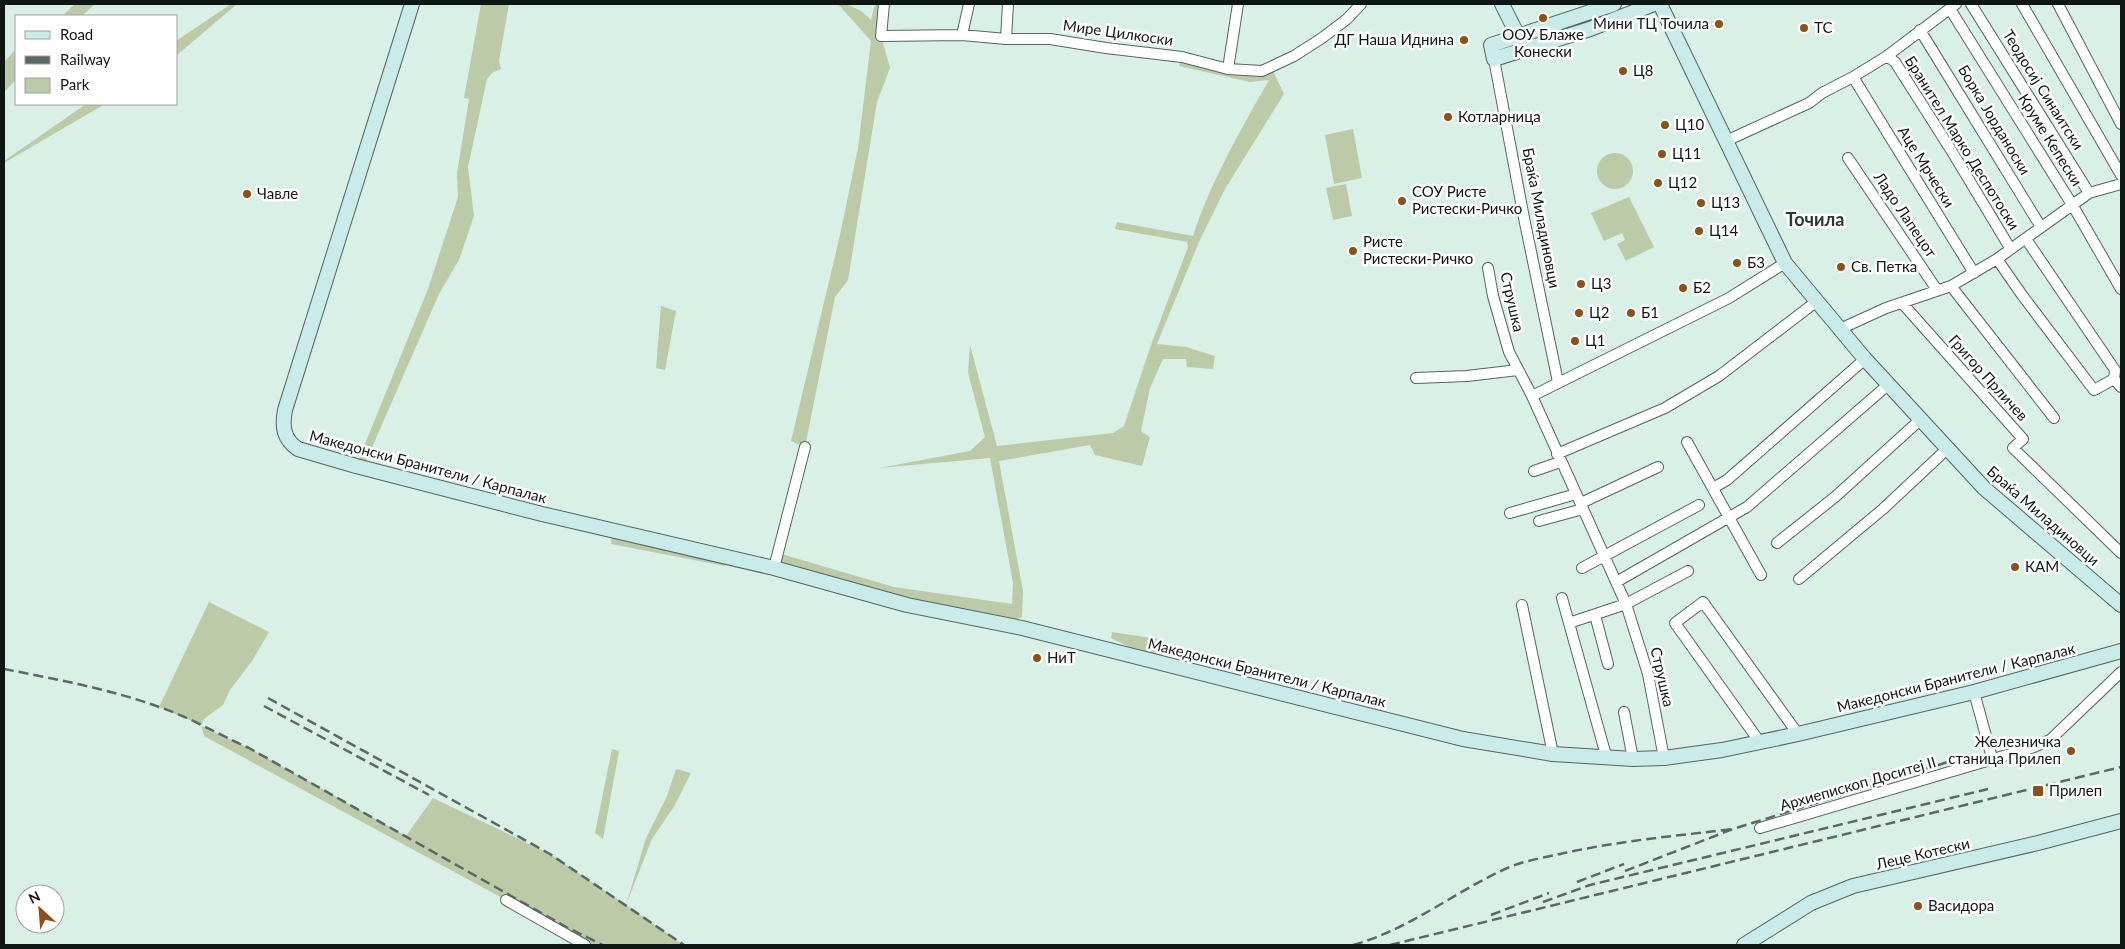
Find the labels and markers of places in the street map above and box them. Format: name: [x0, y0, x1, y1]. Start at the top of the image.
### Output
marker: ООУ Блаже Конески: [1537, 12, 1549, 24]
place label: Мини ТЦ Точила: [1593, 14, 1709, 32]
marker: Мини ТЦ Точила: [1713, 18, 1725, 30]
place label: ТС: [1814, 18, 1832, 36]
marker: ТС: [1798, 22, 1810, 34]
place label: ООУ Блаже Конески: [1502, 25, 1584, 60]
place label: ДГ Наша Иднина: [1334, 30, 1454, 48]
marker: ДГ Наша Иднина: [1458, 34, 1470, 46]
place label: Ц8: [1633, 61, 1653, 79]
marker: Ц8: [1617, 65, 1629, 77]
place label: Котларница: [1458, 107, 1541, 125]
marker: Котларница: [1442, 111, 1454, 123]
place label: Ц10: [1675, 115, 1704, 133]
marker: Ц10: [1659, 119, 1671, 131]
place label: Ц11: [1672, 144, 1701, 162]
marker: Ц11: [1656, 148, 1668, 160]
place label: Ц12: [1668, 173, 1697, 191]
marker: Ц12: [1652, 177, 1664, 189]
place label: СОУ Ристе Ристески-Ричко: [1412, 182, 1522, 217]
place label: Чавле: [257, 184, 298, 202]
marker: Чавле: [241, 188, 253, 200]
place label: Ц13: [1711, 193, 1740, 211]
marker: СОУ Ристе Ристески-Ричко: [1396, 195, 1408, 207]
marker: Ц13: [1695, 197, 1707, 209]
place label: Ц14: [1709, 221, 1738, 239]
marker: Ц14: [1693, 225, 1705, 237]
place label: Ристе Ристески-Ричко: [1363, 232, 1473, 267]
marker: Ристе Ристески-Ричко: [1347, 245, 1359, 257]
place label: Б3: [1747, 253, 1765, 271]
marker: Б3: [1731, 257, 1743, 269]
place label: Св. Петка: [1851, 257, 1917, 275]
marker: Св. Петка: [1835, 261, 1847, 273]
place label: Ц3: [1591, 274, 1611, 292]
marker: Ц3: [1575, 278, 1587, 290]
place label: Б2: [1693, 278, 1711, 296]
marker: Б2: [1677, 282, 1689, 294]
place label: Ц2: [1589, 303, 1609, 321]
place label: Б1: [1641, 303, 1659, 321]
marker: Ц2: [1573, 307, 1585, 319]
marker: Б1: [1625, 307, 1637, 319]
place label: Ц1: [1585, 331, 1605, 349]
marker: Ц1: [1569, 335, 1581, 347]
place label: КАМ: [2025, 557, 2059, 575]
marker: КАМ: [2009, 561, 2021, 573]
place label: НиТ: [1047, 648, 1076, 666]
marker: НиТ: [1031, 652, 1043, 664]
place label: Железничка станица Прилеп: [1948, 732, 2061, 767]
marker: Железничка станица Прилеп: [2065, 745, 2077, 757]
place label: Прилеп: [2049, 781, 2102, 799]
marker: Прилеп: [2031, 784, 2045, 798]
place label: Васидора: [1928, 896, 1994, 914]
marker: Васидора: [1912, 900, 1924, 912]

